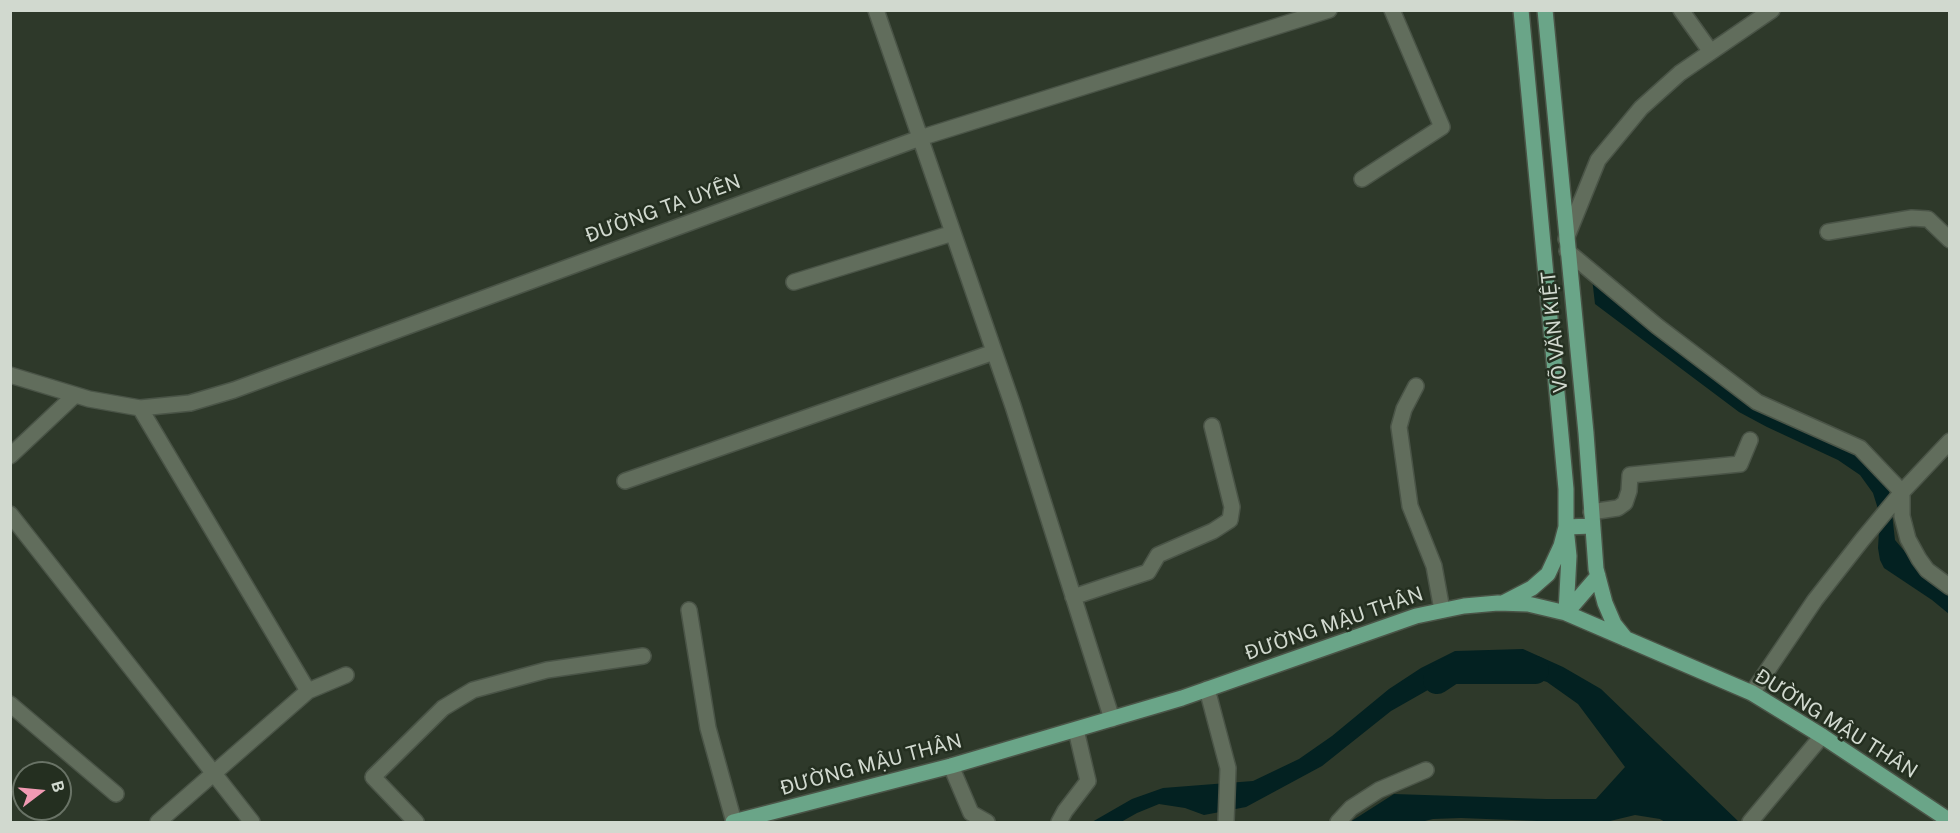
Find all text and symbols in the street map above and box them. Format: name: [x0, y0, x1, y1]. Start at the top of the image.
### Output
street label: ĐƯỜNG TẠ UYÊN: [582, 170, 744, 248]
street label: VÕ VĂN KIỆT: [1537, 270, 1573, 394]
street label: ĐƯỜNG MẬU THÂN: [1242, 582, 1426, 666]
street label: ĐƯỜNG MẬU THÂN: [1750, 664, 1922, 784]
street label: ĐƯỜNG MẬU THÂN: [777, 729, 965, 801]
north arrow: [12, 761, 72, 821]
text: B: [47, 779, 69, 794]

